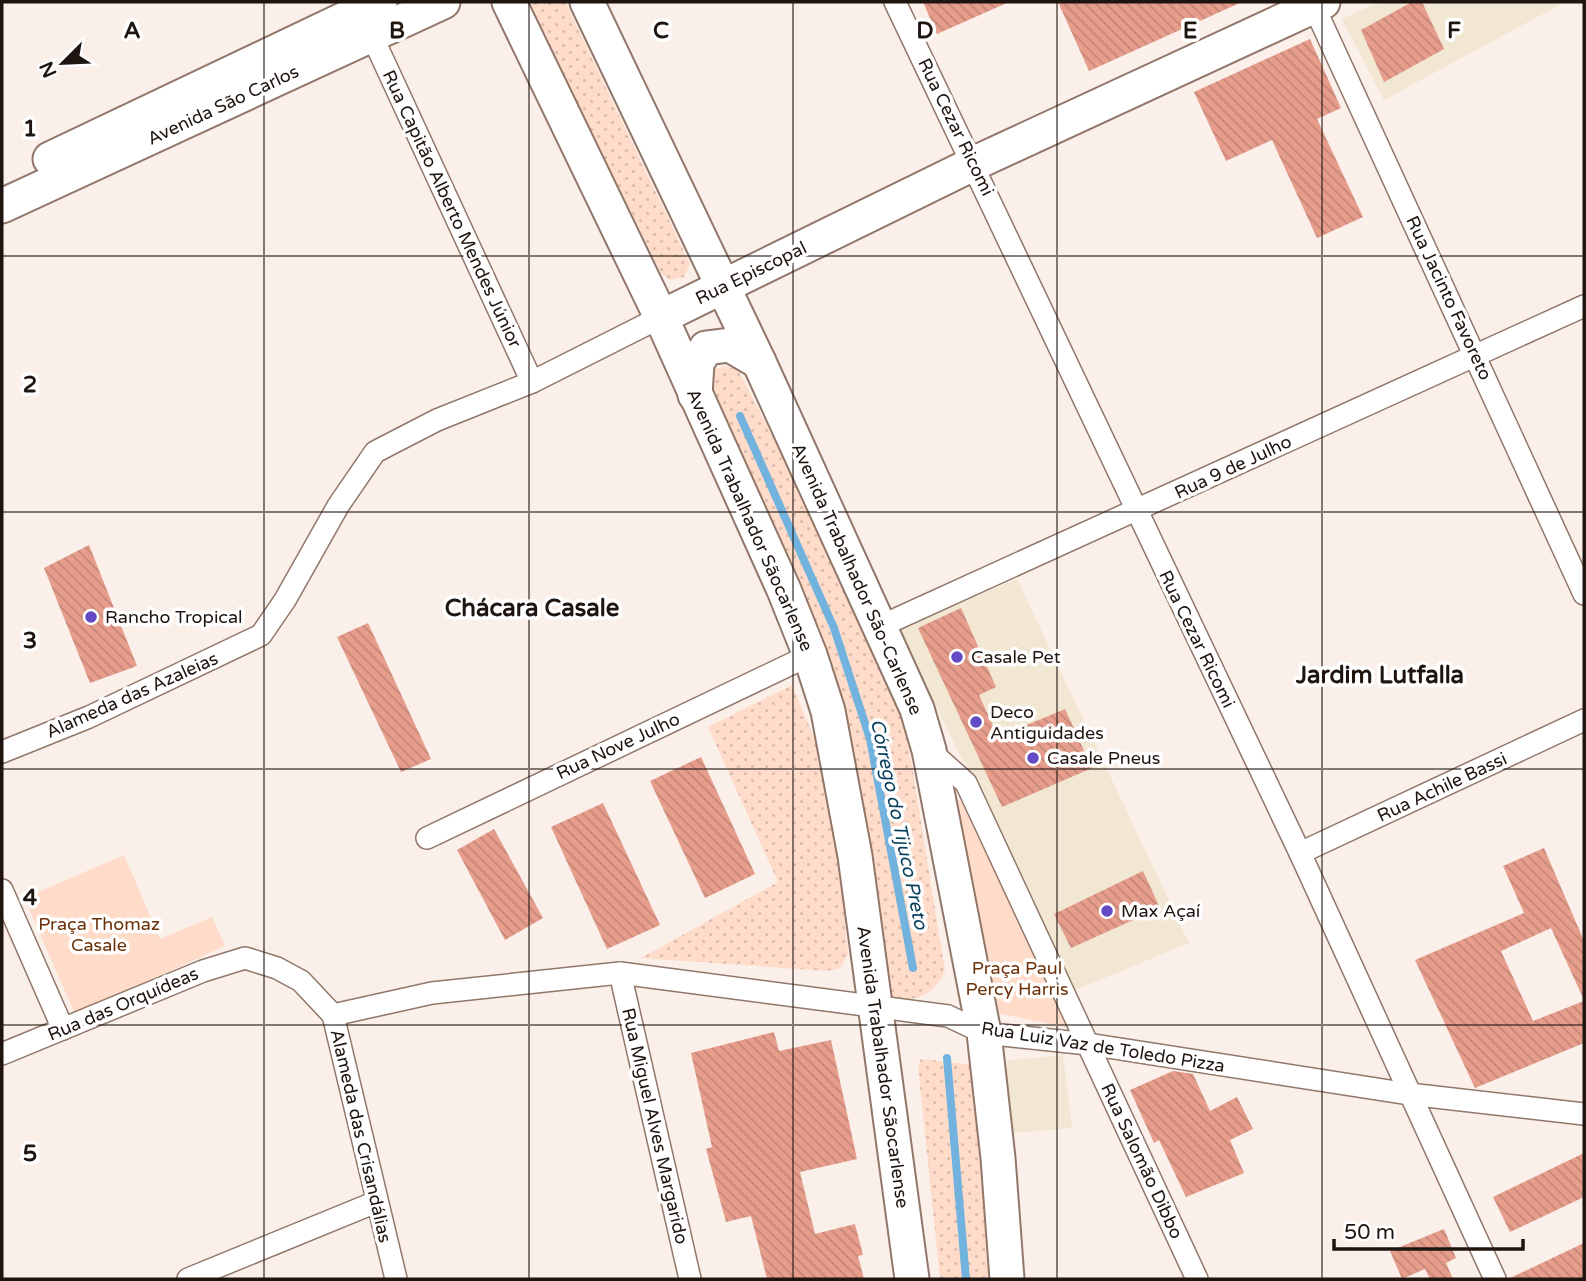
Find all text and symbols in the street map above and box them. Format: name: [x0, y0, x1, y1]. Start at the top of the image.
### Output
text: A: [123, 17, 141, 45]
text: B: [389, 17, 405, 45]
text: C: [653, 17, 669, 45]
text: D: [916, 17, 934, 45]
text: E: [1183, 17, 1197, 45]
text: F: [1447, 17, 1461, 45]
north arrow: [28, 28, 98, 98]
street label: Rua Cezar Ricomi: [913, 55, 999, 199]
text: N: [35, 58, 62, 81]
street label: Avenida São Carlos: [144, 60, 302, 150]
street label: Rua Capitão Alberto Mendes Júnior: [378, 67, 526, 352]
text: 1: [23, 115, 37, 143]
street label: Rua Jacinto Favoreto: [1401, 212, 1497, 384]
street label: Rua Episcopal: [692, 237, 810, 309]
text: 2: [23, 371, 37, 399]
street label: Avenida Trabalhador Sãocarlense: [682, 385, 818, 655]
street label: Rua 9 de Julho: [1171, 430, 1295, 504]
street label: Avenida Trabalhador São-Carlense: [787, 440, 927, 718]
street label: Rua Cezar Ricomi: [1154, 567, 1240, 711]
district label: Chácara Casale: [445, 594, 620, 623]
place label: Rancho Tropical: [105, 606, 243, 628]
marker: Rancho Tropical: [83, 609, 99, 625]
text: 3: [23, 627, 37, 655]
place label: Casale Pet: [971, 646, 1061, 668]
street label: Alameda das Azaleias: [43, 647, 221, 743]
marker: Casale Pet: [949, 649, 965, 665]
district label: Jardim Lutfalla: [1295, 661, 1464, 690]
place label: Deco Antiguidades: [990, 701, 1104, 744]
street label: Rua Nove Julho: [553, 708, 683, 784]
marker: Deco Antiguidades: [968, 714, 984, 730]
water label: Córrego do Tijuco Preto: [866, 717, 932, 933]
place label: Casale Pneus: [1047, 747, 1160, 769]
street label: Rua Achile Bassi: [1374, 747, 1510, 827]
marker: Casale Pneus: [1025, 750, 1041, 766]
text: 4: [23, 884, 38, 912]
place label: Max Açaí: [1121, 900, 1201, 922]
marker: Max Açaí: [1099, 903, 1115, 919]
park label: Praça Thomaz Casale: [38, 913, 160, 956]
street label: Avenida Trabalhador Sãocarlense: [852, 924, 914, 1210]
park label: Praça Paul Percy Harris: [965, 957, 1069, 1000]
street label: Rua das Orquídeas: [44, 962, 202, 1046]
street label: Rua Miguel Alves Margarido: [617, 1006, 693, 1246]
street label: Rua Luiz Vaz de Toledo Pizza: [980, 1017, 1226, 1077]
street label: Alameda das Crisandálias: [326, 1027, 396, 1245]
street label: Rua Salomão Dibbo: [1096, 1080, 1188, 1242]
text: 5: [23, 1140, 37, 1168]
scale bar: [1334, 1208, 1523, 1252]
text: 50 m: [1344, 1220, 1395, 1245]

